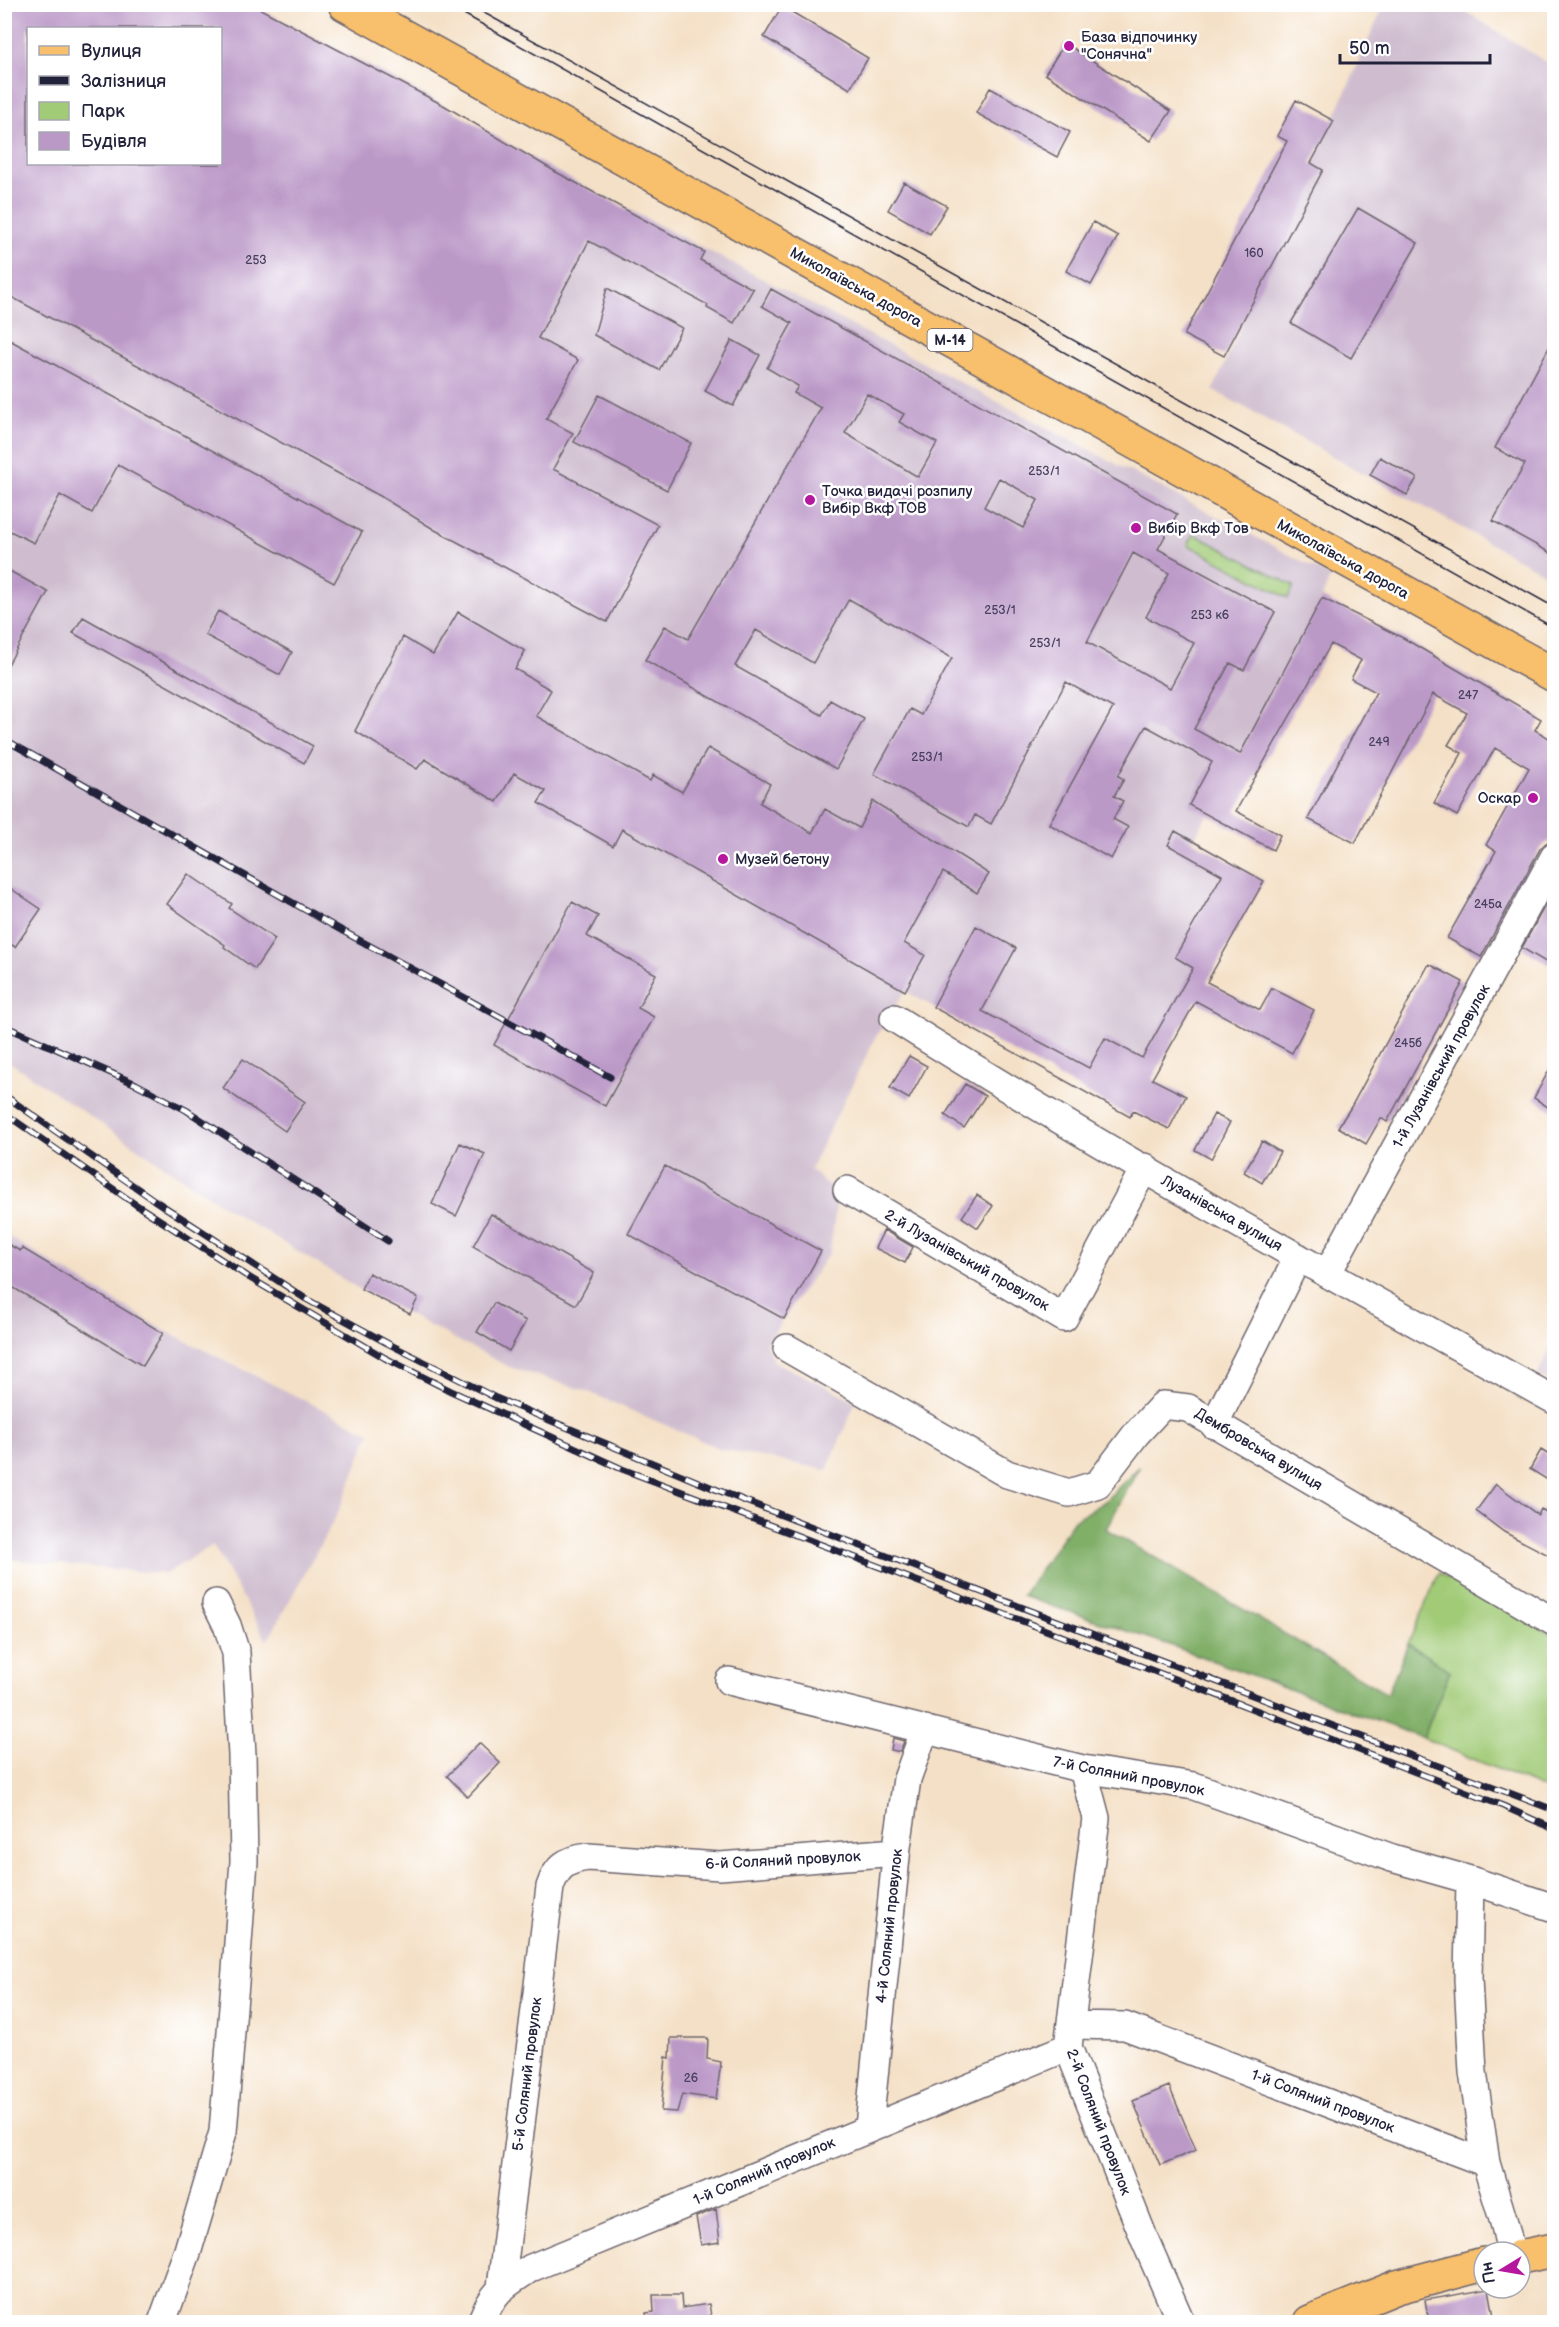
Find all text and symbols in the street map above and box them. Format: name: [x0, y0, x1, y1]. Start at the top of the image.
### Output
legend: [27, 27, 222, 165]
scale bar: [1340, 27, 1490, 65]
place label: База відпочинку "Сонячна": [1081, 28, 1197, 64]
text: 50 m: [1349, 38, 1390, 59]
marker: База відпочинку "Сонячна": [1062, 39, 1076, 53]
text: Вулиця: [81, 41, 142, 62]
text: Залізниця: [81, 71, 166, 92]
text: Парк: [81, 101, 125, 122]
text: Будівля: [81, 131, 147, 152]
street label: Миколаївська дорога: [786, 243, 925, 332]
house number: 160: [1244, 246, 1264, 261]
house number: 253: [245, 253, 267, 268]
road number: М-14: [928, 329, 972, 351]
house number: 253/1: [1028, 464, 1060, 479]
place label: Точка видачі розпилу Вибір Вкф ТОВ: [822, 482, 973, 518]
marker: Точка видачі розпилу Вибір Вкф ТОВ: [803, 493, 817, 507]
street label: Миколаївська дорога: [1273, 515, 1412, 604]
place label: Вибір Вкф Тов: [1148, 519, 1249, 538]
marker: Вибір Вкф Тов: [1129, 521, 1143, 535]
house number: 253/1: [984, 603, 1016, 618]
house number: 253 к6: [1191, 608, 1229, 623]
house number: 253/1: [1029, 636, 1061, 651]
house number: 247: [1458, 688, 1478, 703]
house number: 249: [1368, 735, 1390, 750]
house number: 253/1: [911, 750, 943, 765]
place label: Оскар: [1478, 789, 1522, 808]
marker: Оскар: [1526, 791, 1540, 805]
place label: Музей бетону: [735, 850, 829, 869]
marker: Музей бетону: [716, 852, 730, 866]
house number: 245а: [1474, 897, 1502, 912]
street label: 1-й Лузанівський провулок: [1388, 981, 1494, 1151]
house number: 245б: [1394, 1036, 1422, 1051]
street label: Лузанівська вулиця: [1157, 1171, 1286, 1256]
street label: 2-й Лузанівський провулок: [881, 1205, 1053, 1316]
street label: Дембровська вулиця: [1192, 1404, 1326, 1495]
street label: 7-й Соляний провулок: [1052, 1753, 1206, 1800]
street label: 6-й Соляний провулок: [705, 1847, 861, 1874]
street label: 4-й Соляний провулок: [872, 1848, 907, 2004]
street label: 5-й Соляний провулок: [509, 1996, 546, 2152]
street label: 2-й Соляний провулок: [1062, 2046, 1135, 2198]
street label: 1-й Соляний провулок: [1248, 2065, 1397, 2138]
house number: 26: [684, 2071, 698, 2086]
street label: 1-й Соляний провулок: [690, 2133, 838, 2210]
north arrow: [1472, 2240, 1532, 2300]
text: Пн: [1477, 2260, 1500, 2285]

